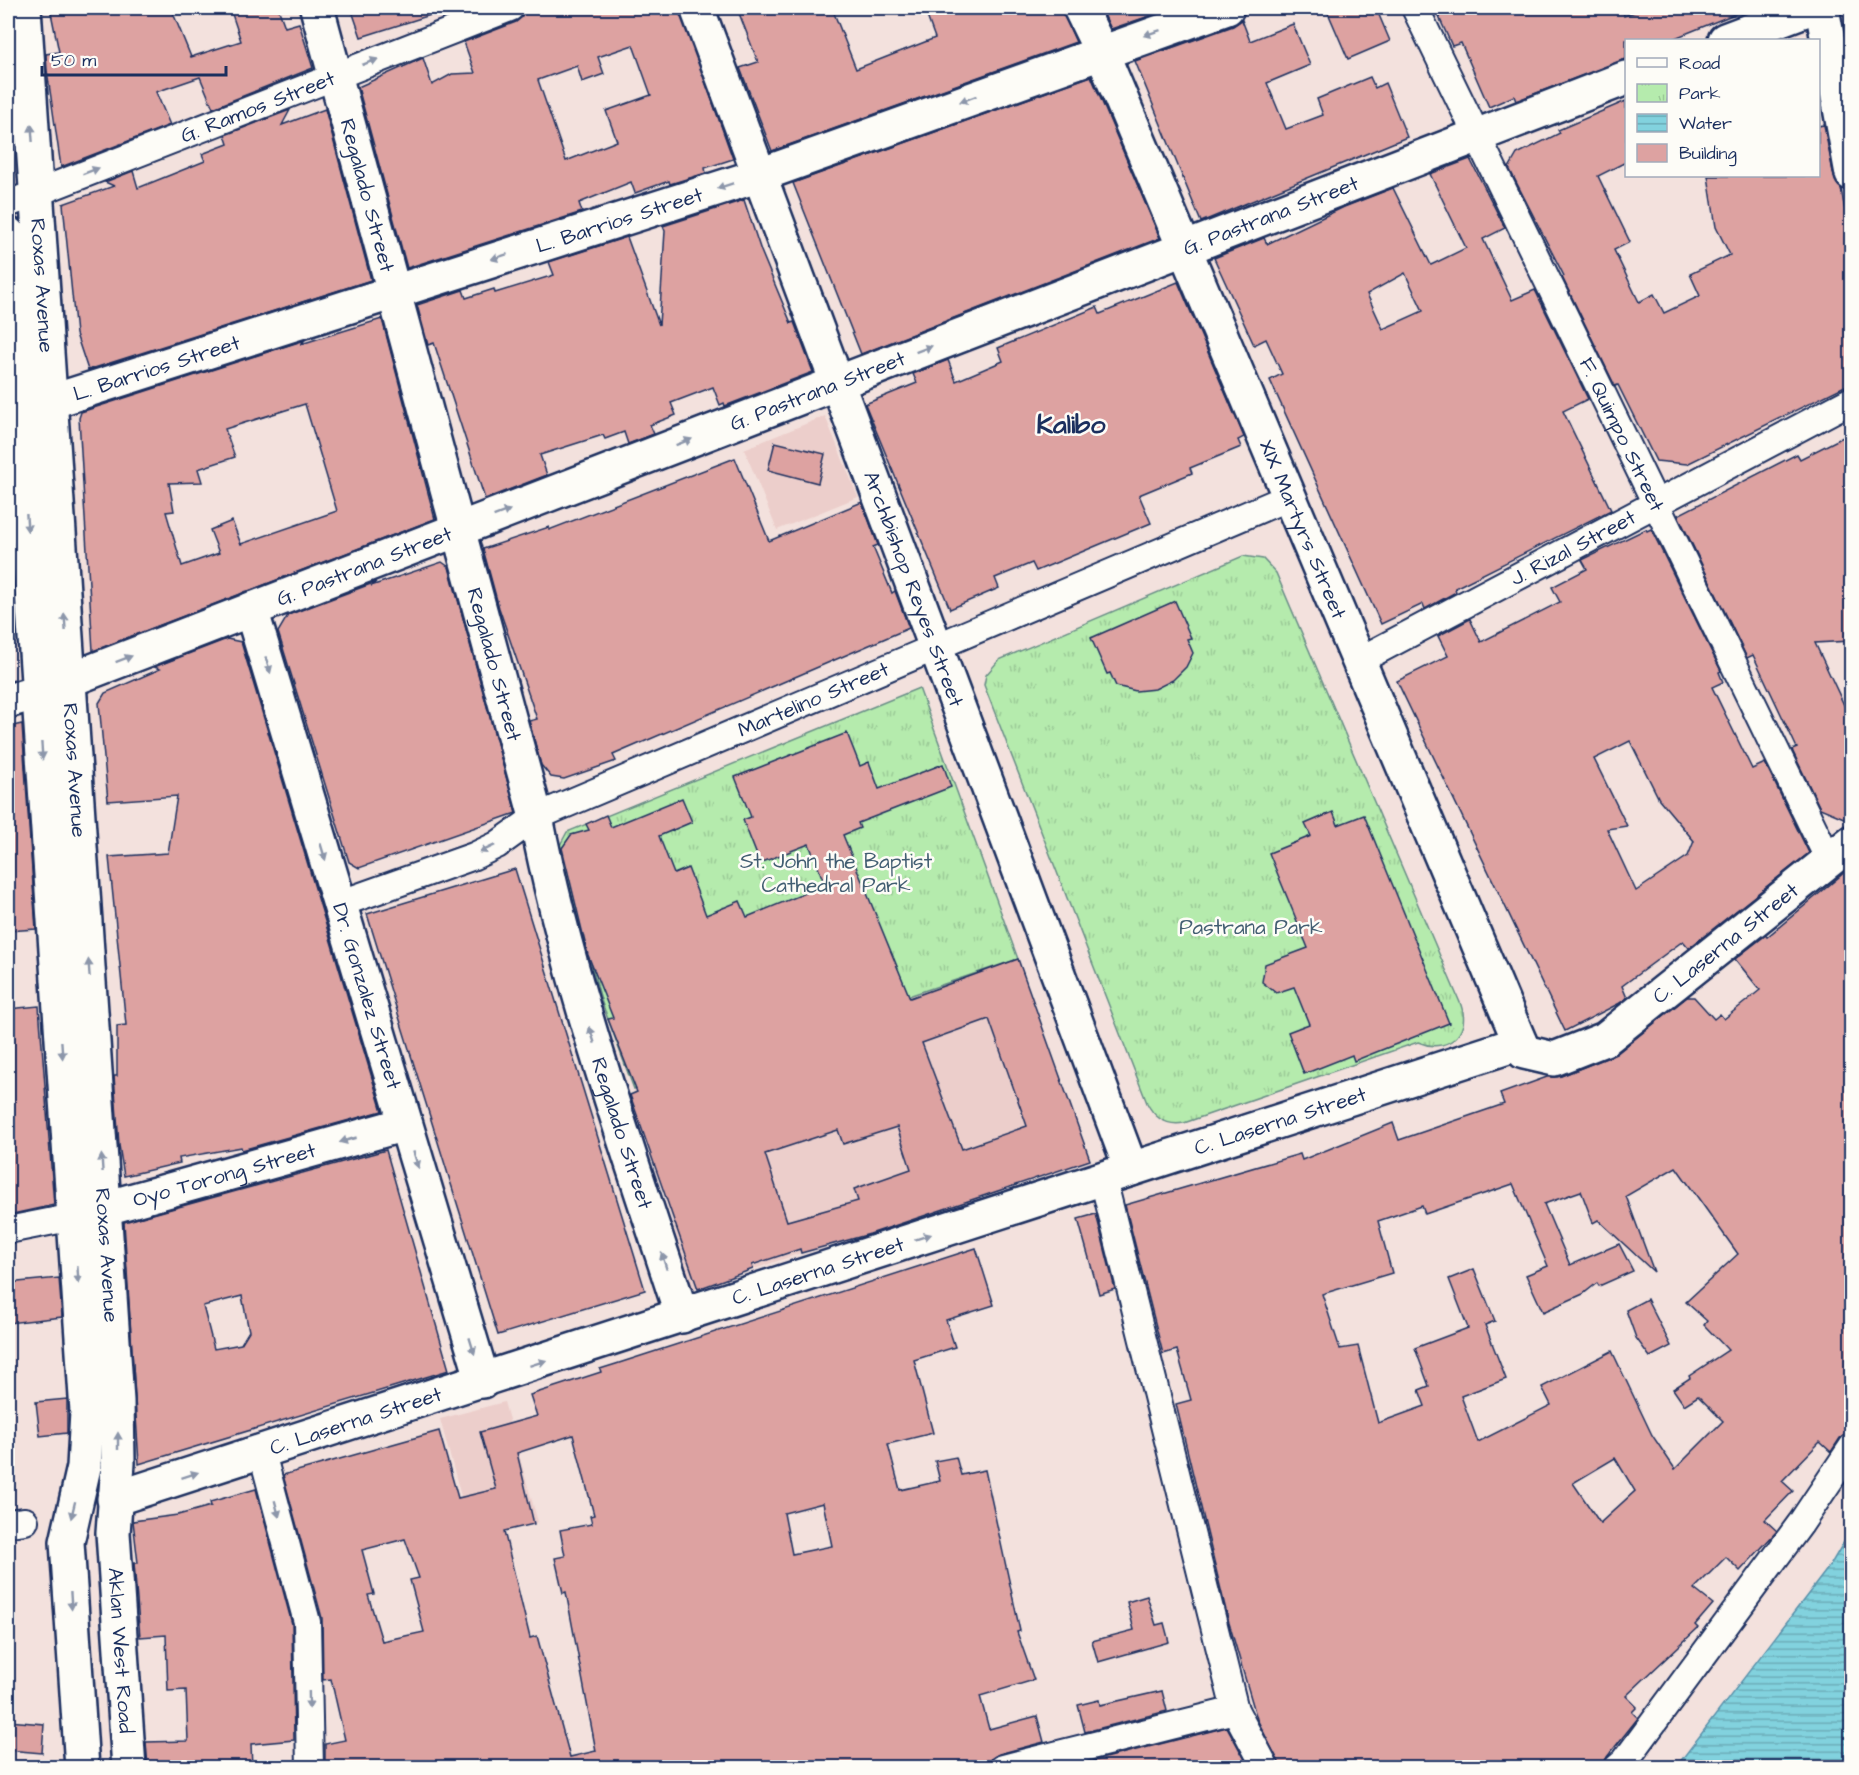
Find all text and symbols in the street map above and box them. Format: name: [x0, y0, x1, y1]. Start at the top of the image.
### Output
one-way arrow: [1143, 29, 1161, 39]
scale bar: [42, 39, 226, 77]
legend: [1625, 39, 1820, 177]
text: 50 m: [51, 48, 96, 73]
text: Road: [1679, 51, 1720, 76]
one-way arrow: [362, 56, 380, 66]
street label: G. Ramos Street: [176, 64, 340, 150]
text: Park: [1679, 81, 1721, 106]
one-way arrow: [959, 95, 977, 105]
text: Water: [1679, 111, 1732, 136]
street label: Regalado Street: [333, 115, 402, 276]
one-way arrow: [28, 124, 37, 143]
text: Building: [1679, 141, 1737, 167]
one-way arrow: [82, 166, 100, 175]
street label: G. Pastrana Street: [1179, 169, 1363, 263]
street label: L. Barrios Street: [532, 180, 707, 261]
one-way arrow: [716, 182, 734, 191]
street label: Roxas Avenue: [23, 217, 61, 354]
one-way arrow: [490, 253, 508, 262]
street label: L. Barrios Street: [70, 328, 244, 409]
street label: G. Pastrana Street: [726, 344, 910, 438]
one-way arrow: [915, 344, 933, 353]
street label: F. Quimpo Street: [1572, 353, 1672, 517]
district label: Kalibo: [1037, 406, 1106, 444]
street label: XIX Martyrs Street: [1252, 435, 1354, 624]
one-way arrow: [675, 437, 693, 447]
street label: Archbishop Reyes Street: [856, 467, 971, 711]
street label: J. Rizal Street: [1505, 503, 1641, 593]
one-way arrow: [493, 507, 511, 517]
one-way arrow: [22, 514, 31, 533]
street label: G. Pastrana Street: [272, 519, 457, 613]
street label: Regalado Street: [460, 585, 529, 745]
one-way arrow: [61, 612, 70, 631]
one-way arrow: [115, 654, 133, 663]
street label: Martelino Street: [733, 655, 894, 745]
one-way arrow: [264, 656, 273, 674]
street label: Roxas Avenue: [55, 702, 93, 838]
one-way arrow: [37, 741, 47, 760]
one-way arrow: [319, 843, 328, 861]
one-way arrow: [479, 845, 496, 854]
park label: St. John the Baptist Cathedral Park: [740, 847, 933, 900]
street label: C. Laserna Street: [1646, 876, 1805, 1011]
street label: Dr. Gonzalez Street: [325, 900, 409, 1093]
park label: Pastrana Park: [1179, 913, 1323, 942]
one-way arrow: [84, 959, 93, 978]
one-way arrow: [587, 1026, 596, 1044]
one-way arrow: [58, 1040, 67, 1059]
street label: Regalado Street: [584, 1054, 660, 1213]
street label: C. Laserna Street: [1191, 1080, 1371, 1163]
street label: Oyo Torong Street: [130, 1136, 320, 1215]
one-way arrow: [339, 1136, 357, 1145]
one-way arrow: [412, 1151, 421, 1169]
one-way arrow: [97, 1153, 106, 1172]
street label: Roxas Avenue: [88, 1187, 126, 1323]
street label: C. Laserna Street: [728, 1230, 908, 1313]
one-way arrow: [914, 1232, 932, 1242]
one-way arrow: [659, 1252, 668, 1270]
one-way arrow: [73, 1265, 82, 1284]
one-way arrow: [468, 1337, 477, 1355]
one-way arrow: [529, 1358, 547, 1367]
street label: C. Laserna Street: [266, 1379, 446, 1463]
one-way arrow: [113, 1432, 123, 1451]
one-way arrow: [181, 1470, 199, 1480]
one-way arrow: [273, 1500, 282, 1518]
one-way arrow: [68, 1501, 78, 1519]
street label: Aklan West Road: [100, 1567, 141, 1735]
one-way arrow: [66, 1591, 75, 1610]
one-way arrow: [304, 1691, 313, 1710]

